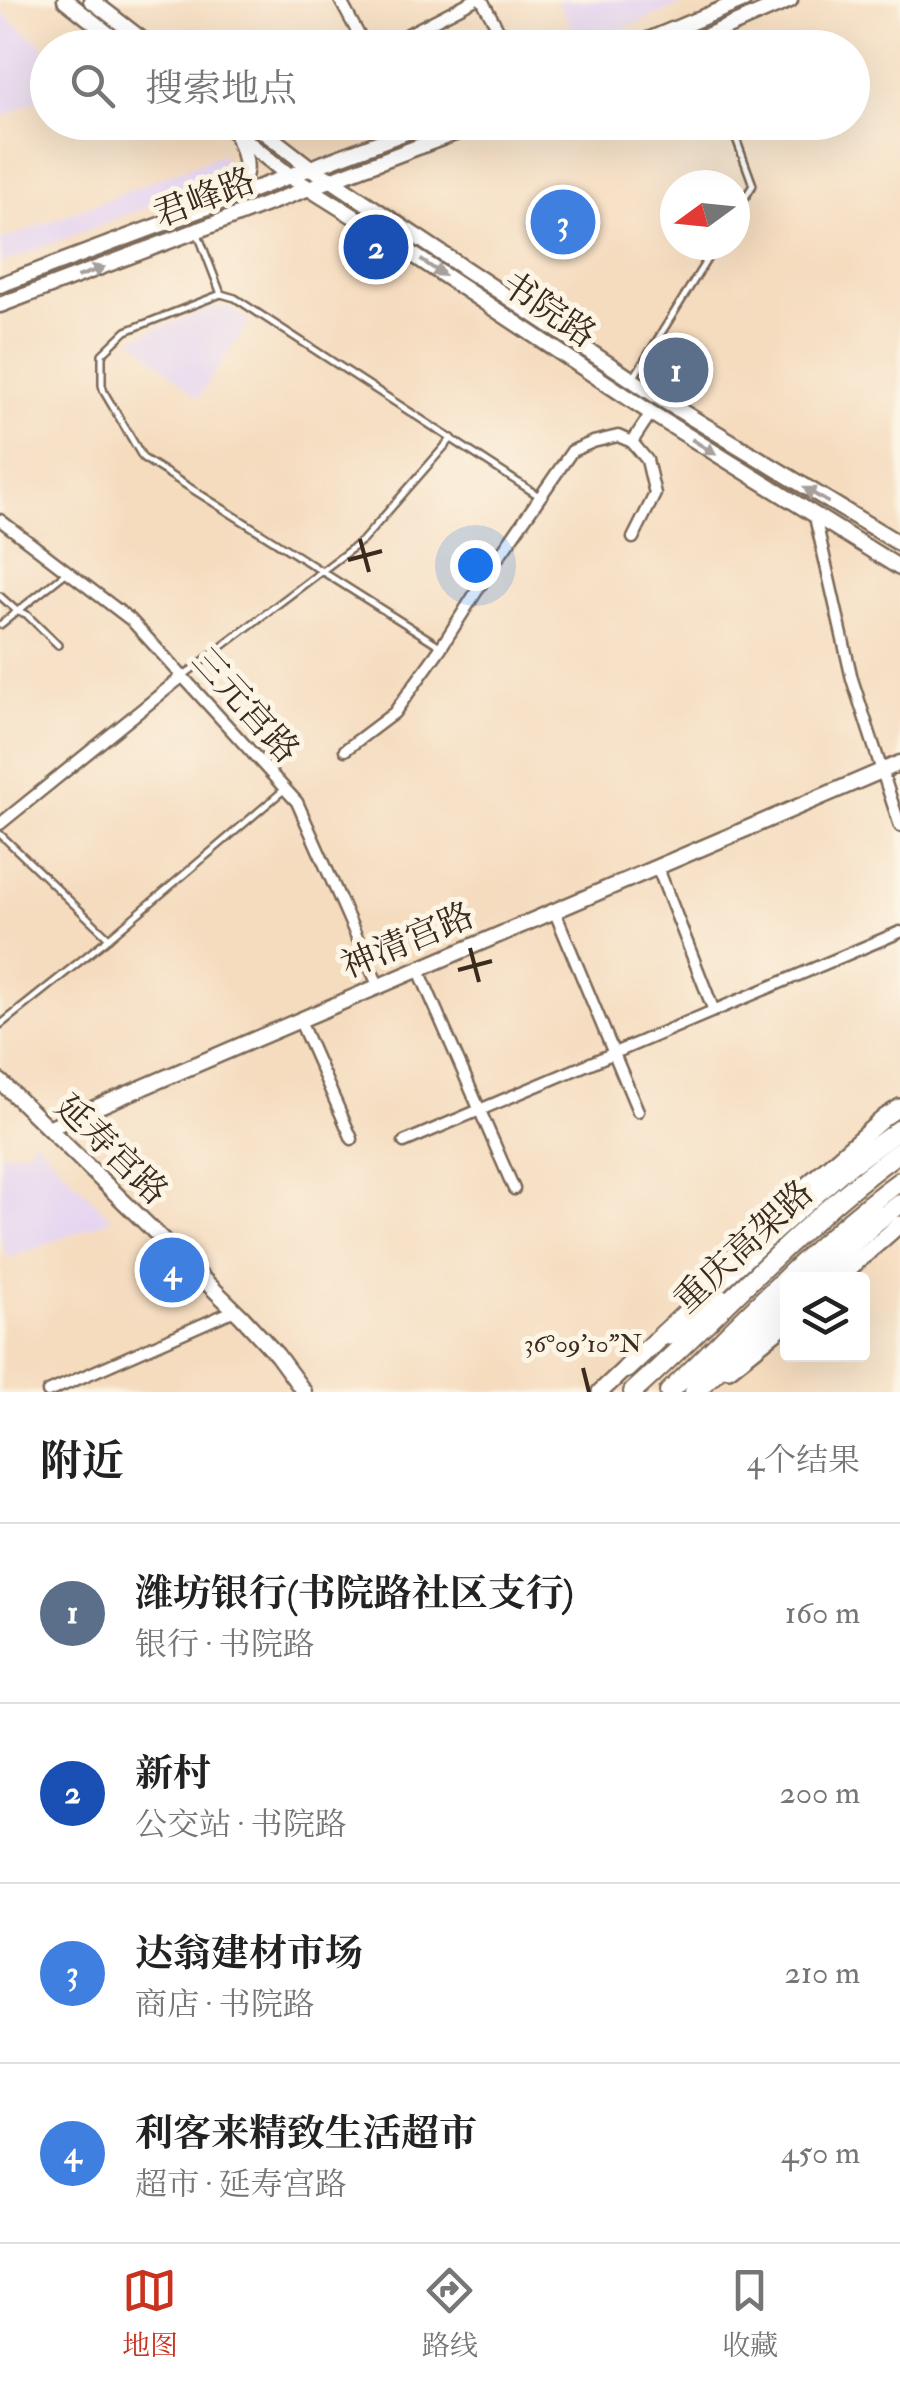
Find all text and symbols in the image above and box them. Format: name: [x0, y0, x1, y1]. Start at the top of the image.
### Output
search box: [30, 30, 870, 140]
icon: search: [65, 58, 120, 113]
text: 搜索地点: [145, 65, 297, 113]
street label: 君峰路: [147, 159, 261, 237]
north arrow: [660, 170, 750, 260]
pin: 3: [530, 184, 596, 260]
pin: 2: [344, 210, 408, 284]
one-way arrow: [419, 258, 446, 276]
street label: 书院路: [493, 262, 604, 357]
one-way arrow: [77, 263, 107, 279]
pin: 1: [644, 332, 708, 408]
one-way arrow: [690, 437, 718, 455]
one-way arrow: [802, 487, 830, 504]
your location: [450, 540, 501, 591]
street label: 三元宫路: [182, 639, 308, 772]
street label: 神清宫路: [334, 893, 480, 989]
street label: 延寿宫路: [46, 1085, 177, 1214]
street label: 重庆高架路: [665, 1171, 823, 1323]
pin: 4: [140, 1232, 204, 1308]
map controls: [780, 1272, 870, 1362]
button: layers: [780, 1272, 870, 1362]
text: 36°09'10"N: [524, 1329, 643, 1360]
text: 附近: [40, 1436, 124, 1488]
text: 4个结果: [747, 1441, 860, 1481]
text: 潍坊银行(书院路社区支行): [135, 1570, 574, 1618]
text: 1: [67, 1593, 78, 1633]
text: 160 m: [785, 1593, 860, 1633]
text: 银行 · 书院路: [135, 1625, 315, 1665]
text: 新村: [135, 1750, 211, 1798]
text: 2: [64, 1773, 81, 1813]
text: 200 m: [779, 1773, 860, 1813]
text: 公交站 · 书院路: [135, 1805, 347, 1845]
text: 达翁建材市场: [135, 1930, 363, 1978]
text: 3: [66, 1953, 79, 1993]
text: 210 m: [785, 1953, 860, 1993]
text: 商店 · 书院路: [135, 1985, 315, 2025]
text: 利客来精致生活超市: [135, 2110, 477, 2158]
text: 4: [64, 2133, 81, 2173]
text: 450 m: [781, 2133, 860, 2173]
text: 超市 · 延寿宫路: [135, 2165, 347, 2205]
tab: 地图: [122, 2263, 178, 2364]
tab: 路线: [422, 2263, 478, 2364]
tab: 收藏: [722, 2263, 778, 2364]

